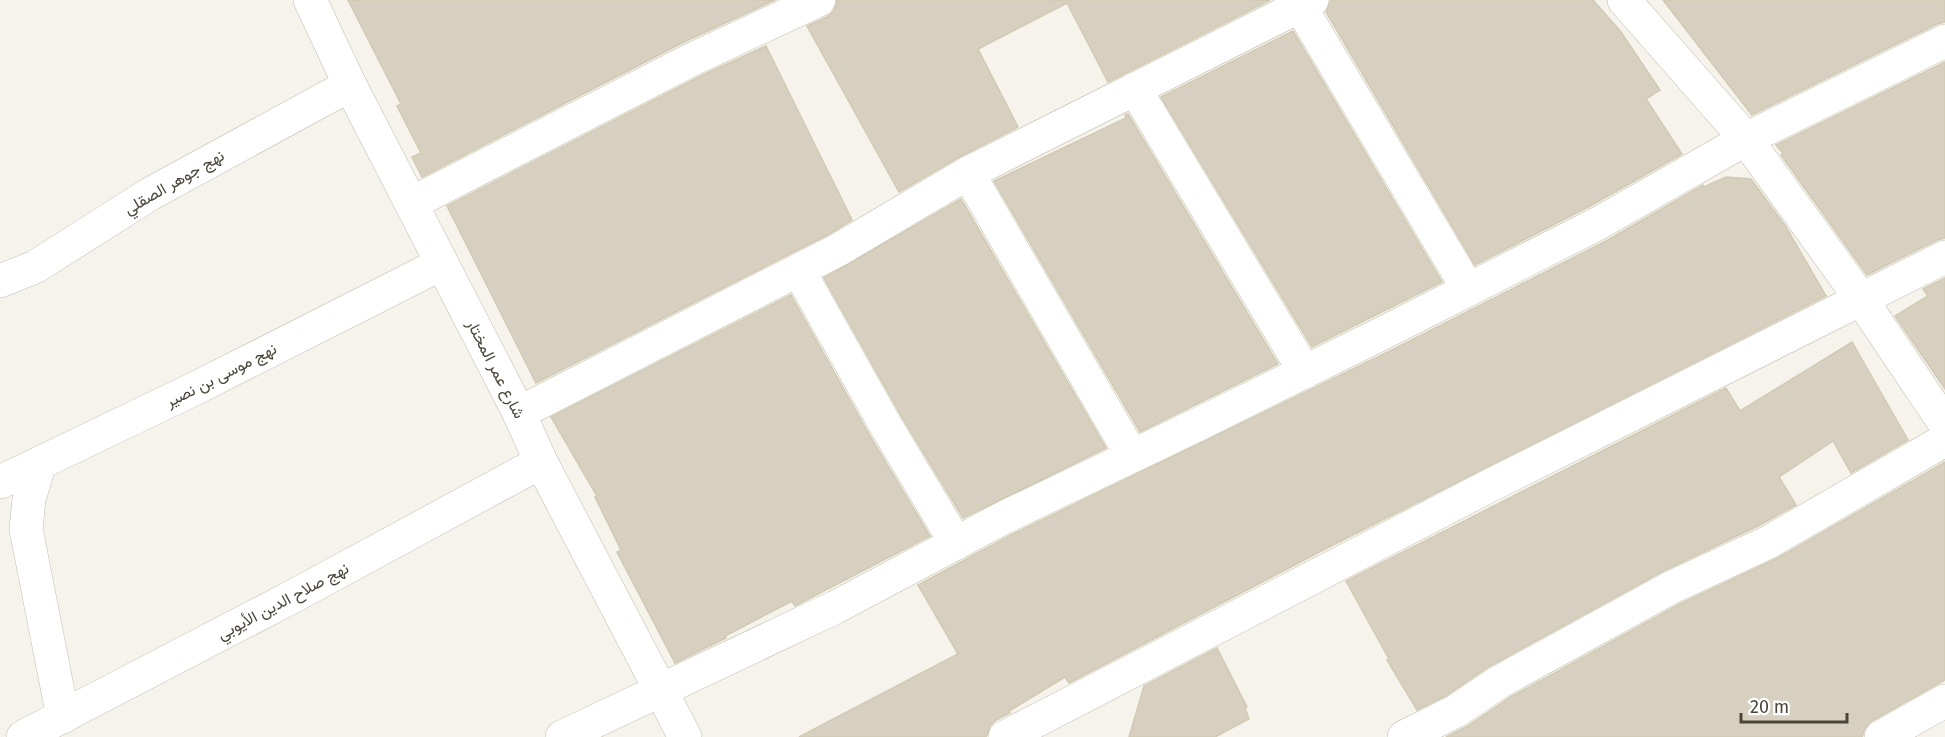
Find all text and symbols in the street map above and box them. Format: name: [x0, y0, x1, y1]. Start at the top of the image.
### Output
street label: نهج جوهر الصقلي: [120, 146, 230, 222]
street label: شارع عمر المختار: [461, 315, 529, 423]
street label: نهج موسى بن نصير: [161, 339, 281, 413]
street label: نهج صلاح الدين الأيوبي: [214, 558, 354, 647]
scale bar: [1741, 686, 1848, 724]
text: 20 m: [1750, 696, 1789, 718]

